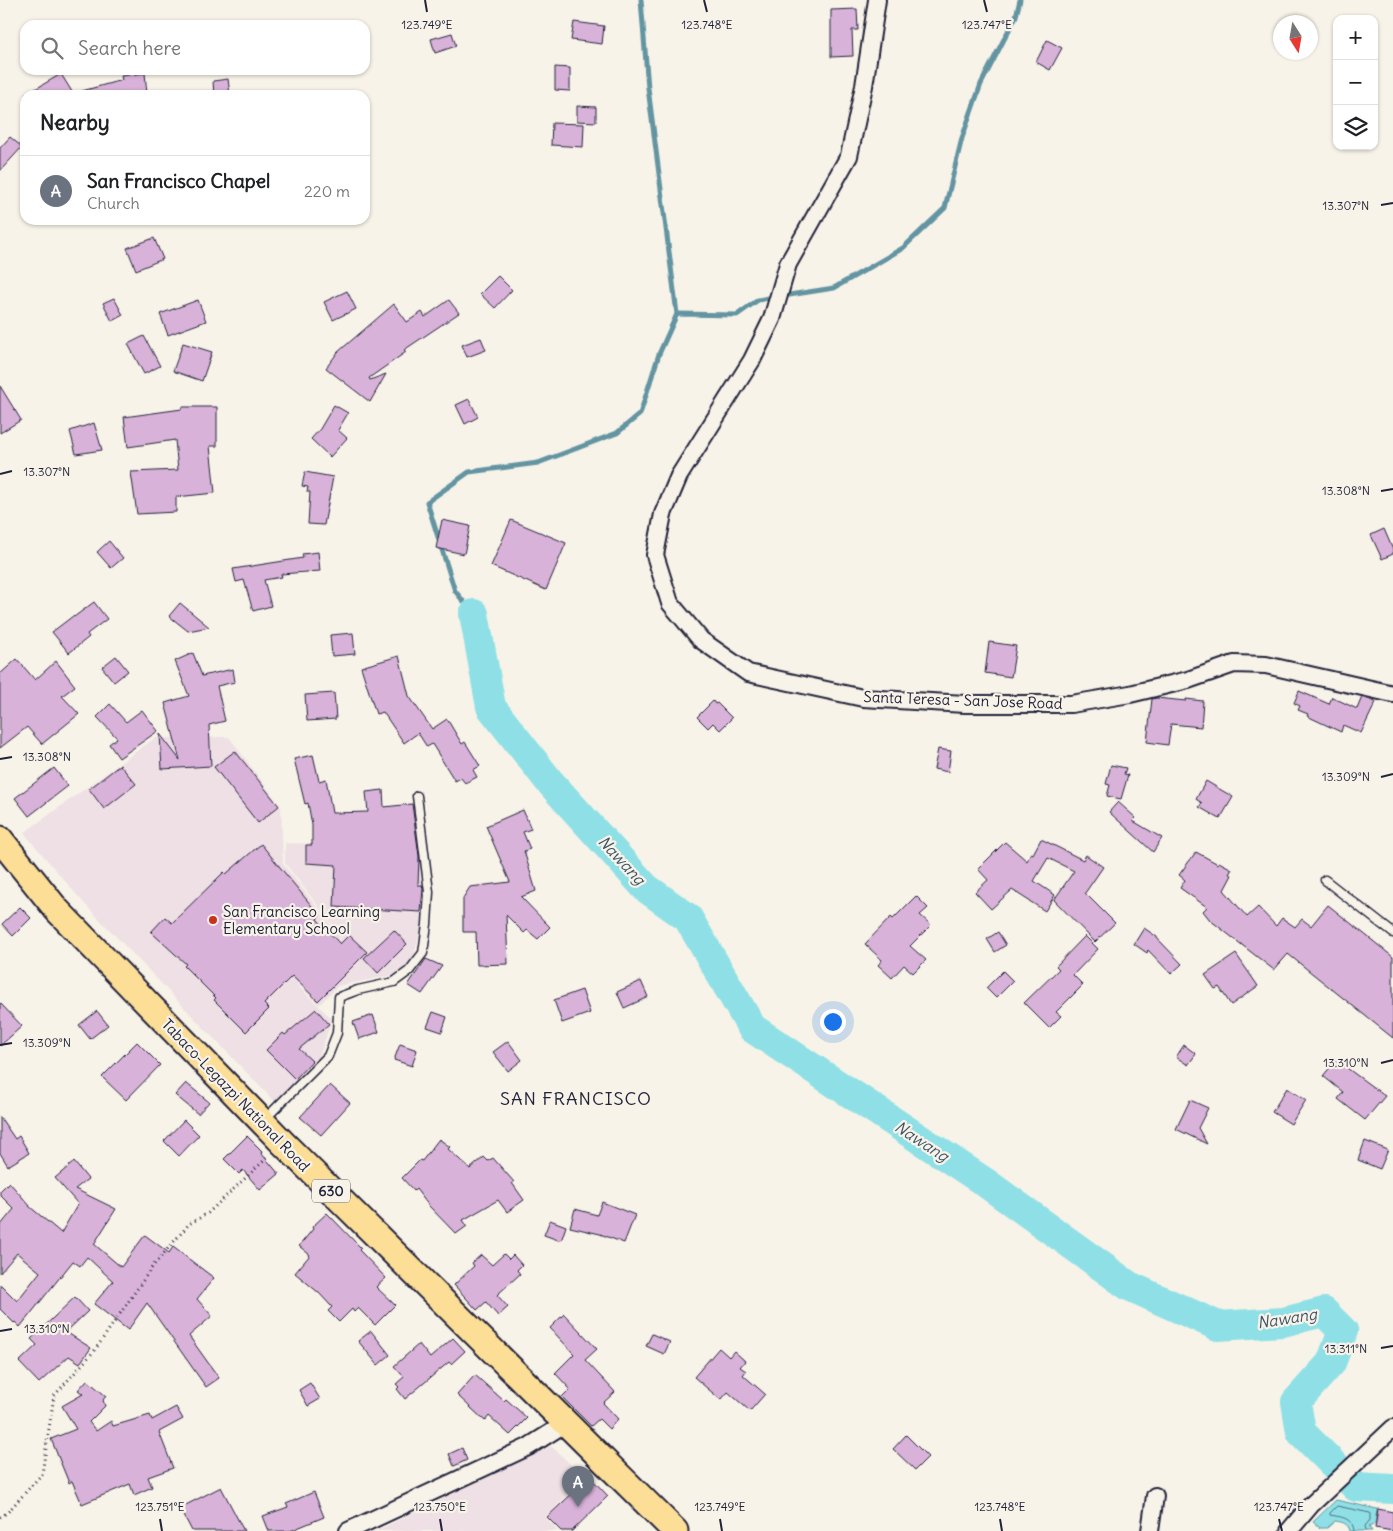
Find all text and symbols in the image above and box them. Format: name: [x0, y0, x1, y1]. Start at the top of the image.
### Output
north arrow: [1273, 15, 1318, 60]
map controls: [1333, 15, 1378, 150]
button: +: [1333, 15, 1378, 60]
text: 123.749°E: [401, 17, 453, 32]
text: 123.748°E: [681, 17, 733, 32]
text: 123.747°E: [962, 17, 1012, 32]
search box: [20, 20, 370, 75]
icon: search: [38, 34, 66, 62]
text: Search here: [78, 36, 181, 60]
button: −: [1333, 60, 1378, 105]
button: layers: [1333, 105, 1378, 150]
text: Nearby: [40, 109, 110, 136]
text: San Francisco Chapel: [87, 169, 270, 193]
text: A: [51, 181, 61, 201]
text: 220 m: [304, 181, 350, 201]
text: Church: [87, 193, 140, 213]
text: 13.307°N: [1323, 198, 1369, 213]
text: 13.307°N: [24, 464, 70, 479]
text: 13.308°N: [1322, 483, 1370, 498]
street label: Santa Teresa - San Jose Road: [863, 687, 1063, 713]
text: 13.308°N: [23, 749, 71, 764]
text: 13.309°N: [1322, 769, 1370, 784]
water label: Nawang: [594, 831, 650, 890]
place label: San Francisco Learning Elementary School: [223, 902, 380, 938]
marker: San Francisco Learning Elementary School: [207, 914, 219, 926]
your location: [820, 1009, 846, 1035]
street label: Tabaco-Legazpi National Road: [158, 1015, 314, 1175]
text: 13.309°N: [23, 1035, 71, 1050]
text: 13.310°N: [1323, 1055, 1369, 1070]
district label: SAN FRANCISCO: [500, 1087, 652, 1110]
water label: Nawang: [891, 1116, 953, 1166]
road number: 630: [312, 1180, 350, 1202]
water label: Nawang: [1256, 1303, 1319, 1333]
text: 13.310°N: [24, 1321, 70, 1336]
text: 13.311°N: [1325, 1341, 1367, 1356]
pin: A: [562, 1466, 594, 1507]
text: 123.751°E: [135, 1499, 185, 1514]
text: 123.750°E: [414, 1499, 466, 1514]
text: 123.749°E: [694, 1499, 746, 1514]
text: 123.748°E: [974, 1499, 1026, 1514]
text: 123.747°E: [1254, 1499, 1304, 1514]

